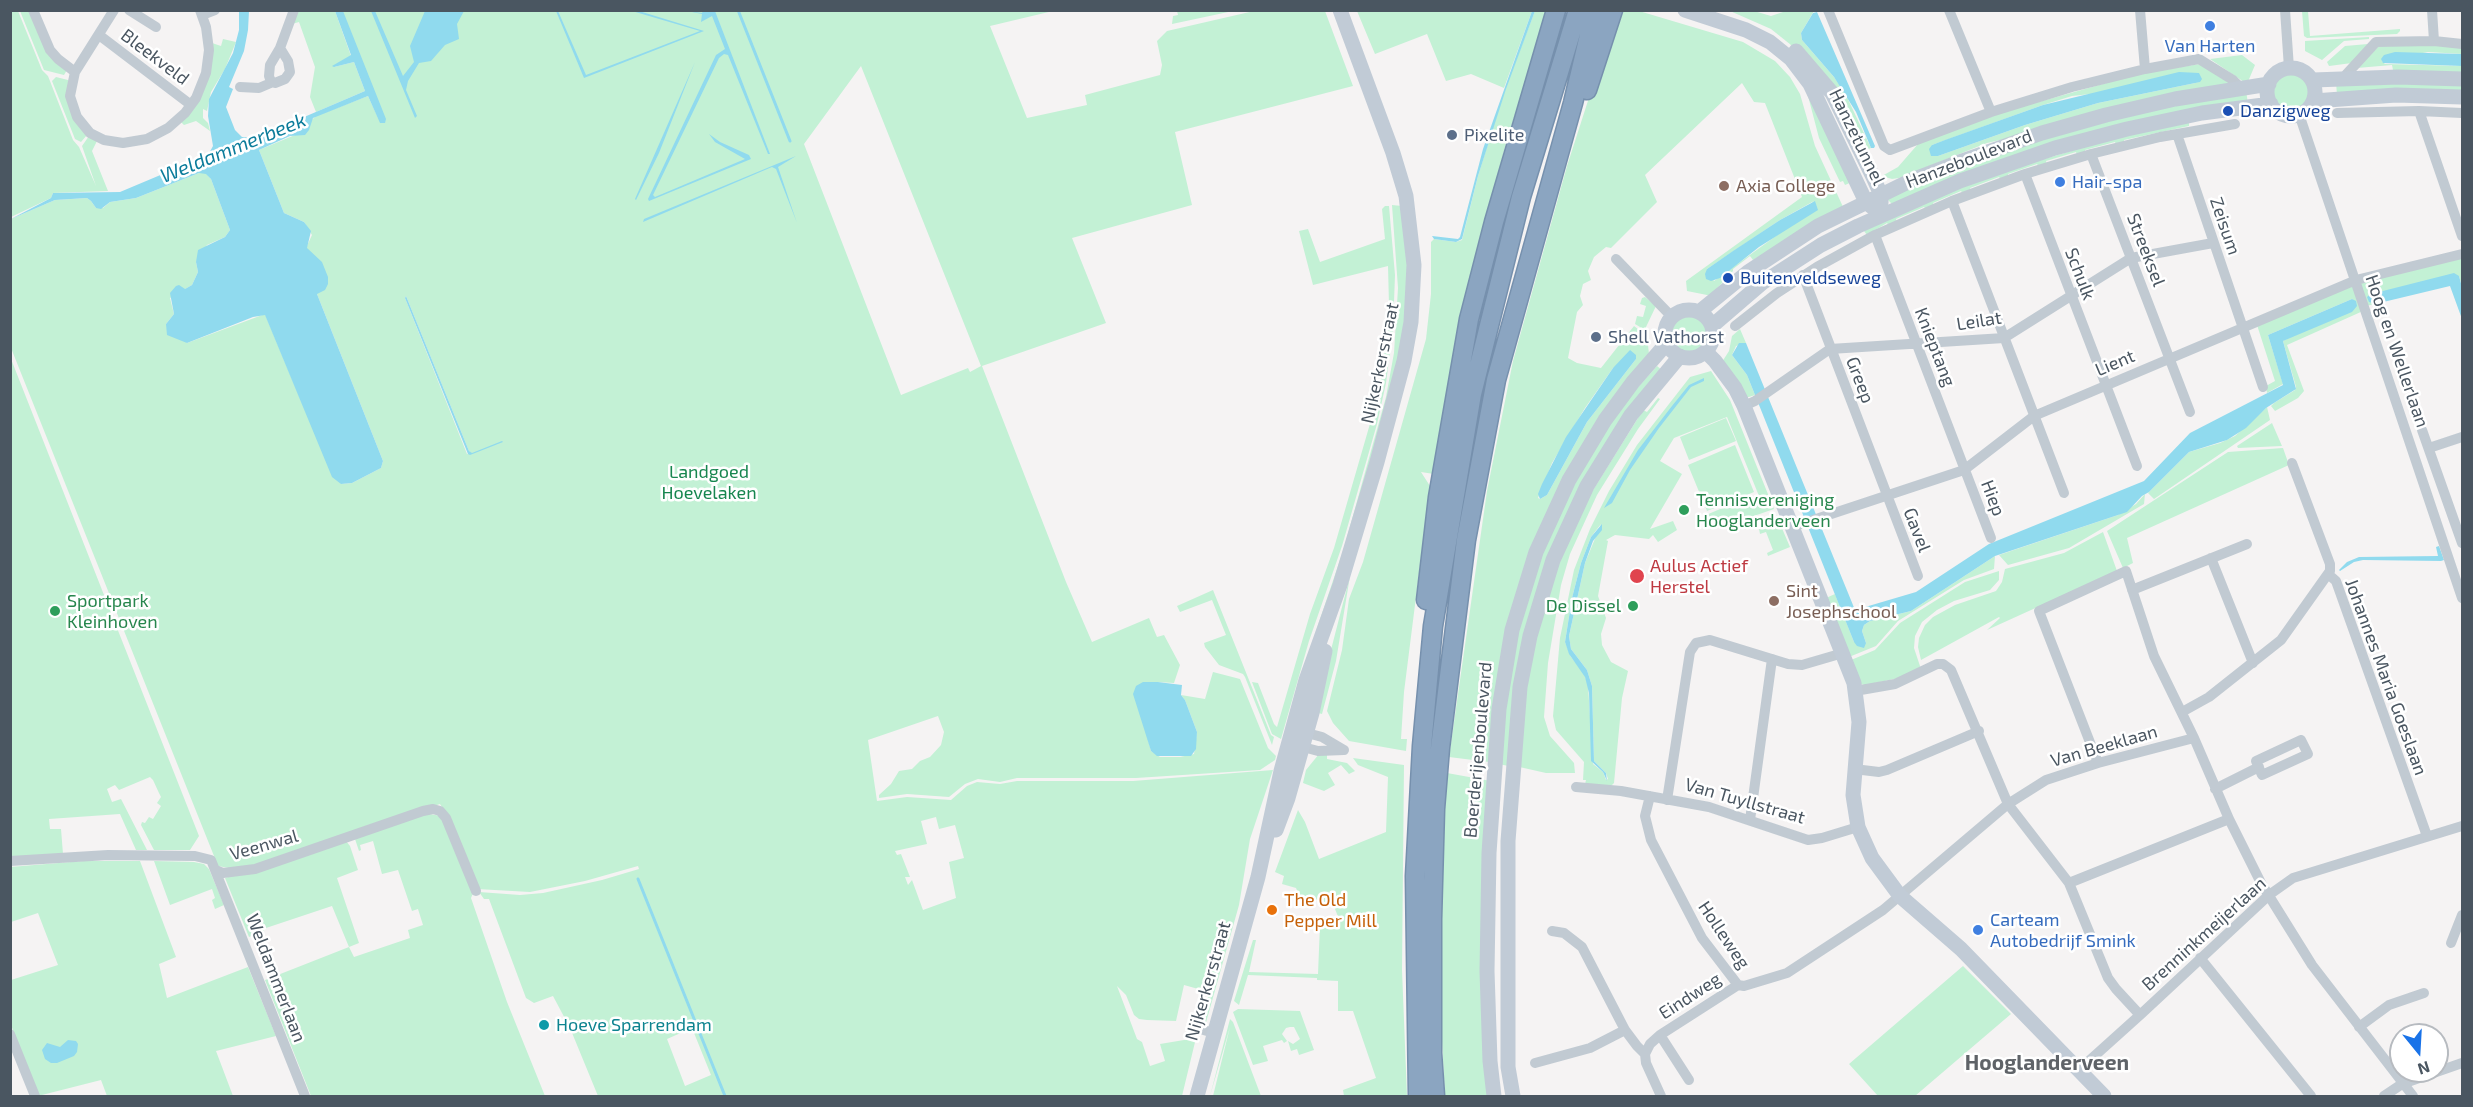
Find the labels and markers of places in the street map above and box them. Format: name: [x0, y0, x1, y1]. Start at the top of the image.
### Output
marker: Van Harten: [2203, 19, 2217, 33]
place label: Van Harten: [2165, 35, 2255, 57]
place label: Danzigweg: [2240, 100, 2330, 122]
marker: Danzigweg: [2221, 104, 2235, 118]
place label: Pixelite: [1464, 124, 1524, 146]
marker: Pixelite: [1445, 128, 1459, 142]
place label: Hair-spa: [2072, 171, 2142, 193]
place label: Axia College: [1736, 175, 1836, 197]
marker: Hair-spa: [2053, 175, 2067, 189]
marker: Axia College: [1717, 179, 1731, 193]
place label: Buitenveldseweg: [1740, 267, 1881, 289]
marker: Buitenveldseweg: [1721, 271, 1735, 285]
place label: Shell Vathorst: [1608, 326, 1724, 348]
marker: Shell Vathorst: [1589, 330, 1603, 344]
place label: Tennisvereniging Hooglanderveen: [1696, 489, 1834, 532]
marker: Tennisvereniging Hooglanderveen: [1677, 503, 1691, 517]
place label: Aulus Actief Herstel: [1650, 555, 1748, 598]
marker: Aulus Actief Herstel: [1628, 567, 1646, 585]
place label: Sint Josephschool: [1786, 580, 1896, 622]
place label: Sportpark Kleinhoven: [67, 590, 158, 632]
marker: Sint Josephschool: [1767, 594, 1781, 608]
place label: De Dissel: [1546, 595, 1621, 617]
marker: De Dissel: [1626, 599, 1640, 613]
marker: Sportpark Kleinhoven: [48, 604, 62, 618]
place label: The Old Pepper Mill: [1284, 889, 1377, 932]
marker: The Old Pepper Mill: [1265, 903, 1279, 917]
place label: Carteam Autobedrijf Smink: [1990, 909, 2136, 952]
marker: Carteam Autobedrijf Smink: [1971, 923, 1985, 937]
place label: Hoeve Sparrendam: [556, 1014, 712, 1036]
marker: Hoeve Sparrendam: [537, 1018, 551, 1032]

